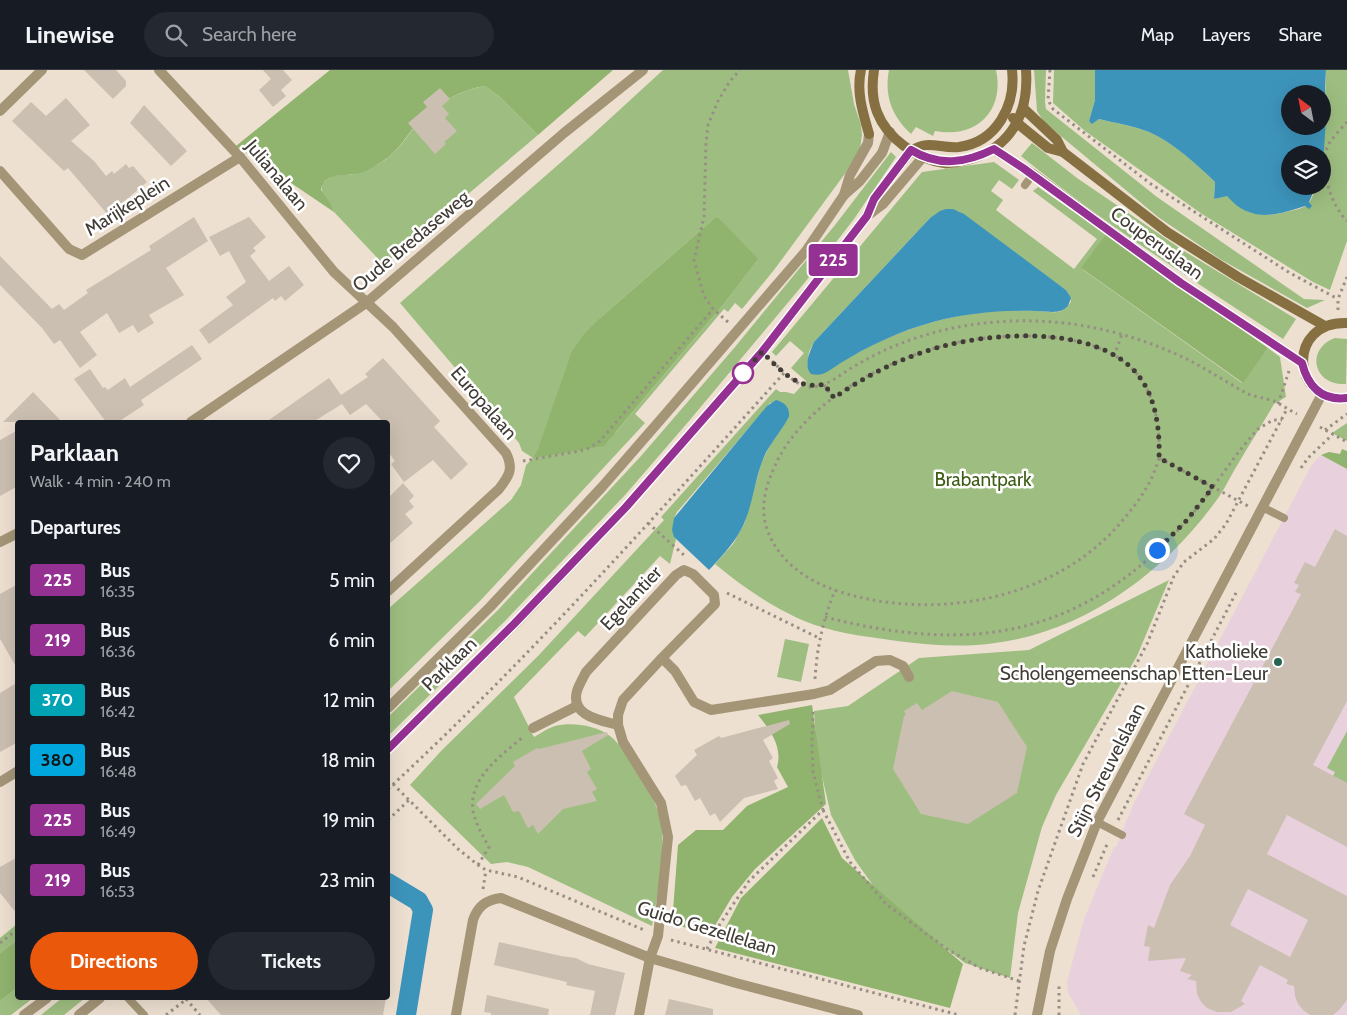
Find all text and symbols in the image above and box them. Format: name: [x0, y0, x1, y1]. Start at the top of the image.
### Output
search box: [144, 12, 494, 57]
text: Linewise: [25, 20, 114, 49]
icon: search: [162, 21, 190, 49]
text: Search here: [202, 23, 297, 46]
text: Map: [1141, 24, 1174, 46]
text: Layers: [1202, 24, 1251, 46]
text: Share: [1279, 24, 1322, 46]
north arrow: [1281, 85, 1331, 135]
map controls: [1281, 85, 1331, 195]
street label: Julianalaan: [240, 134, 313, 215]
button: layers: [1281, 145, 1331, 195]
street label: Marijkeplein: [80, 171, 174, 241]
street label: Oude Bredaseweg: [348, 185, 475, 297]
street label: Couperuslaan: [1106, 202, 1208, 284]
line badge: 225: [804, 244, 862, 276]
text: 225: [819, 249, 847, 271]
street label: Europalaan: [446, 362, 522, 444]
unlabelled marker: [732, 362, 754, 384]
button: heart: [323, 437, 375, 489]
text: Parklaan: [30, 438, 119, 467]
park label: Brabantpark: [935, 468, 1032, 491]
text: Walk · 4 min · 240 m: [30, 472, 171, 491]
text: Departures: [30, 516, 121, 539]
your location: [1145, 538, 1170, 563]
text: Bus: [100, 559, 130, 582]
street label: Egelantier: [595, 561, 667, 635]
text: 225: [43, 569, 72, 591]
text: 5 min: [329, 569, 375, 592]
text: 16:35: [100, 582, 135, 601]
text: Bus: [100, 619, 130, 642]
text: 219: [44, 629, 71, 651]
text: 6 min: [329, 629, 375, 652]
street label: Parklaan: [417, 632, 481, 696]
place label: Katholieke Scholengemeenschap Etten-Leur: [1000, 640, 1268, 685]
text: 16:36: [100, 642, 135, 661]
marker: Katholieke Scholengemeenschap Etten-Leur: [1272, 656, 1284, 668]
text: Bus: [100, 679, 130, 702]
text: 370: [42, 689, 73, 711]
text: 12 min: [323, 689, 375, 712]
street label: Stijn Streuvelslaan: [1062, 699, 1150, 841]
text: 16:42: [100, 702, 135, 721]
text: Bus: [100, 739, 130, 762]
text: 380: [41, 749, 74, 771]
text: 18 min: [322, 749, 375, 772]
text: 16:48: [100, 762, 137, 781]
text: Bus: [100, 799, 130, 822]
text: 225: [43, 809, 72, 831]
text: 19 min: [322, 809, 375, 832]
text: 16:49: [100, 822, 136, 841]
text: Bus: [100, 859, 130, 882]
text: 219: [44, 869, 71, 891]
text: 23 min: [319, 869, 375, 892]
text: 16:53: [100, 882, 135, 901]
street label: Guido Gezellelaan: [634, 896, 780, 960]
button: Directions: [30, 932, 198, 990]
button: Tickets: [208, 932, 375, 990]

